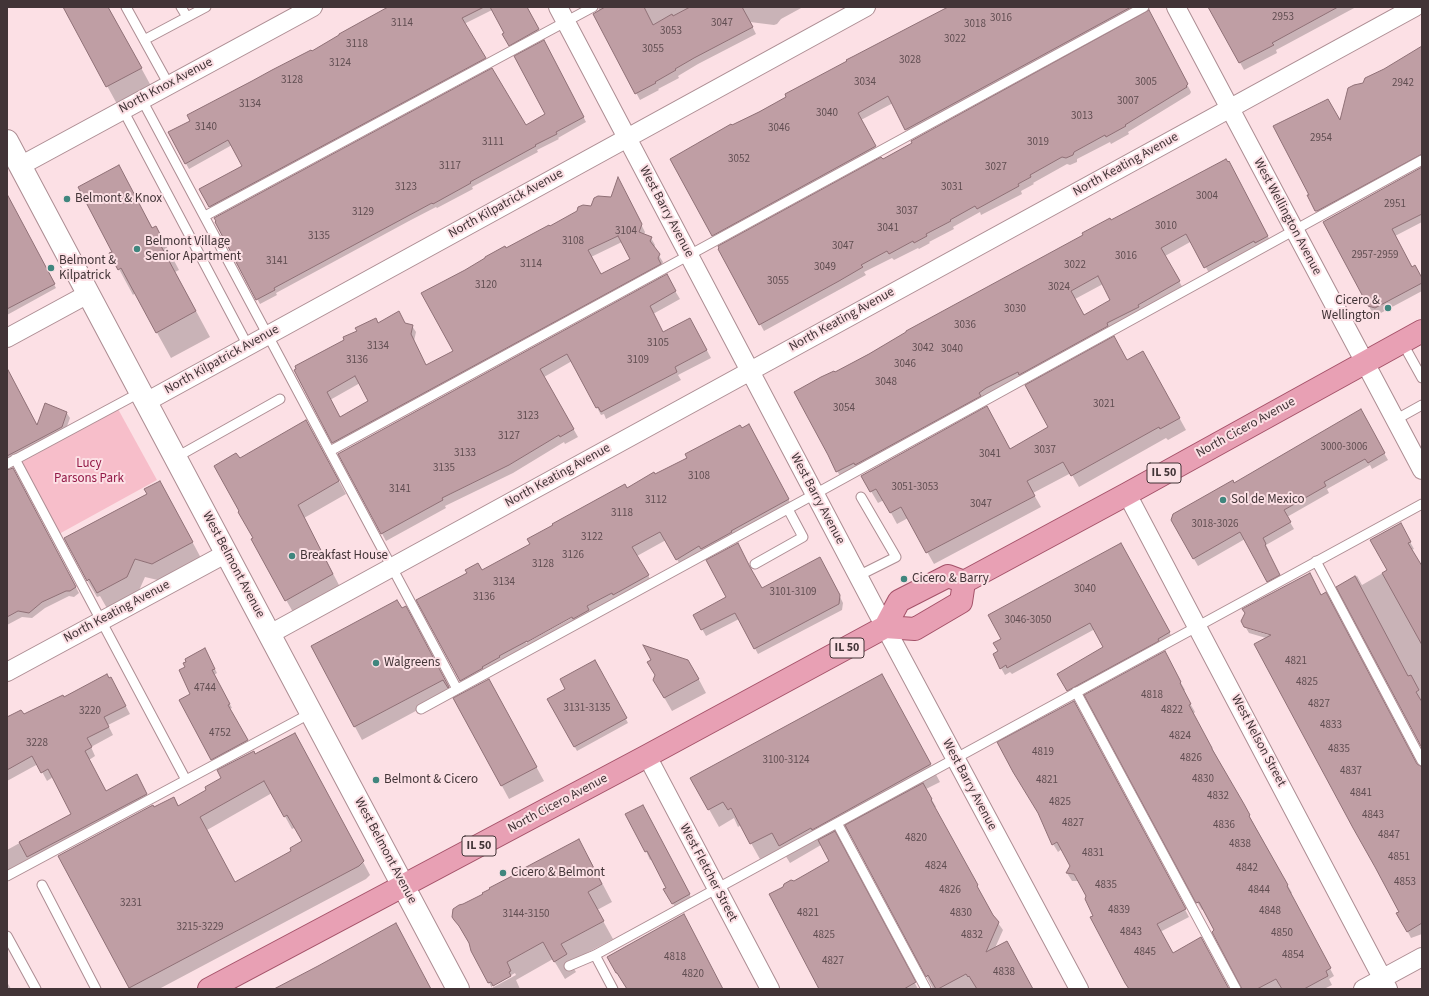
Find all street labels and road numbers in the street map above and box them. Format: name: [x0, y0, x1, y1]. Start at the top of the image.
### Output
street label: North Knox Avenue: [116, 55, 216, 117]
street label: North Keating Avenue: [1071, 130, 1181, 200]
street label: West Wellington Avenue: [1250, 156, 1324, 278]
street label: West Barry Avenue: [635, 164, 697, 260]
street label: North Kilpatrick Avenue: [446, 166, 566, 242]
street label: North Keating Avenue: [787, 285, 897, 355]
street label: North Kilpatrick Avenue: [162, 322, 282, 398]
street label: North Cicero Avenue: [1194, 394, 1298, 462]
street label: North Keating Avenue: [503, 441, 613, 511]
street label: West Barry Avenue: [786, 451, 848, 547]
road number: IL 50: [1147, 463, 1181, 483]
street label: West Belmont Avenue: [198, 509, 268, 621]
street label: North Keating Avenue: [61, 577, 173, 647]
road number: IL 50: [830, 638, 864, 658]
street label: West Nelson Street: [1227, 692, 1289, 790]
street label: West Barry Avenue: [938, 737, 1000, 833]
street label: North Cicero Avenue: [505, 771, 611, 837]
street label: West Belmont Avenue: [350, 795, 420, 907]
street label: West Fletcher Street: [676, 822, 740, 924]
road number: IL 50: [462, 836, 496, 856]

